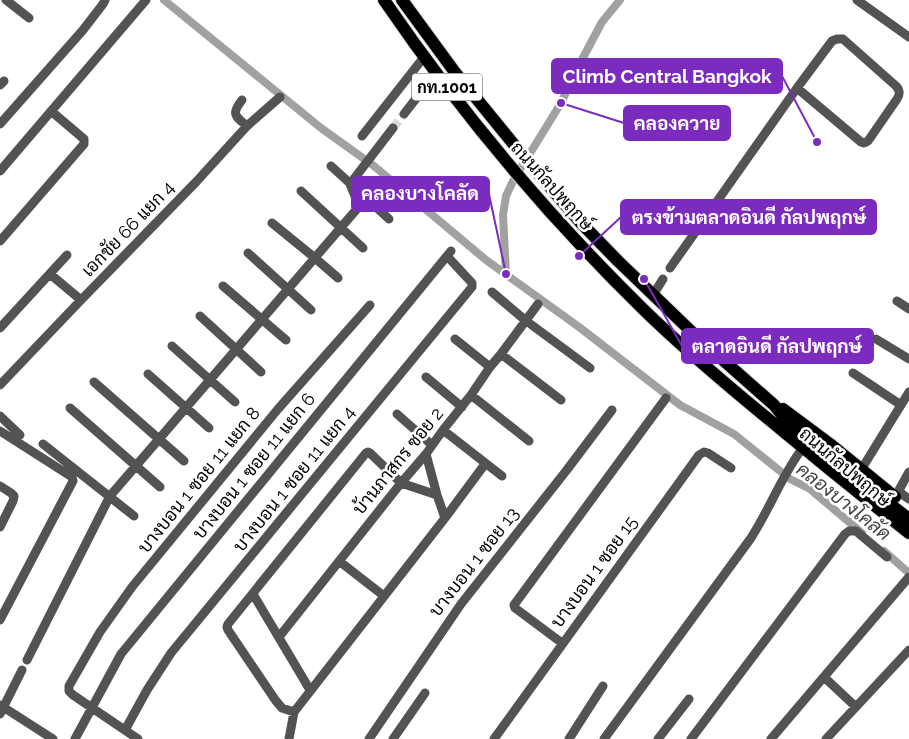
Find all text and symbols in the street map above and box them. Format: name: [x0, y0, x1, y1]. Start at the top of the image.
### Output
callout: Climb Central Bangkok: [552, 59, 782, 93]
text: Climb Central Bangkok: [562, 65, 772, 87]
road number: กท.1001: [412, 74, 482, 100]
callout: คลองควาย: [624, 106, 730, 140]
text: คลองควาย: [634, 112, 720, 134]
street label: ถนนกัลปพฤกษ์: [506, 136, 600, 236]
street label: เอกชัย 66 แยก 4: [77, 177, 178, 281]
callout: คลองบางโคลัด: [352, 177, 489, 211]
text: คลองบางโคลัด: [361, 181, 479, 204]
callout: ตรงข้ามตลาดอินดี กัลปพฤกษ์: [621, 200, 876, 234]
text: ตรงข้ามตลาดอินดี กัลปพฤกษ์: [632, 205, 867, 229]
callout: ตลาดอินดี กัลปพฤกษ์: [682, 329, 873, 363]
text: ตลาดอินดี กัลปพฤกษ์: [692, 334, 863, 358]
street label: บางบอน 1 ซอย 11 แยก 6: [188, 388, 319, 543]
street label: บางบอน 1 ซอย 11 แยก 8: [133, 402, 264, 557]
street label: บางบอน 1 ซอย 11 แยก 4: [228, 402, 359, 556]
street label: บ้านภาสกร ซอย 2: [347, 402, 447, 518]
street label: ถนนกัลปพฤกษ์: [795, 421, 897, 512]
water label: คลองบางโคลัด: [793, 457, 896, 545]
street label: บางบอน 1 ซอย 13: [424, 503, 523, 621]
street label: บางบอน 1 ซอย 15: [546, 512, 641, 632]

